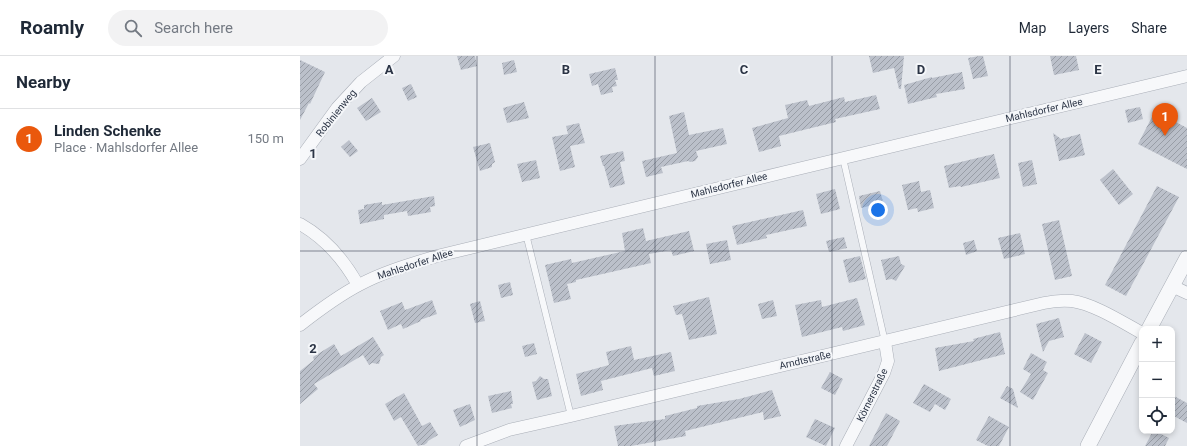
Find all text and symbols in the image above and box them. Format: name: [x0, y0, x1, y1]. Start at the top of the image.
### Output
search box: [108, 10, 388, 46]
text: Roamly: [20, 16, 84, 39]
icon: search: [122, 17, 144, 39]
text: Search here: [154, 19, 233, 37]
text: Map: [1019, 20, 1046, 36]
text: Layers: [1068, 20, 1109, 36]
text: Share: [1131, 20, 1167, 36]
text: A: [385, 62, 394, 77]
text: B: [562, 62, 570, 77]
text: C: [740, 62, 749, 77]
text: D: [917, 62, 925, 77]
text: E: [1094, 62, 1102, 77]
text: Nearby: [16, 72, 71, 92]
street label: Robinienweg: [314, 87, 358, 139]
street label: Mahlsdorfer Allee: [1004, 96, 1084, 124]
pin: 1: [1152, 103, 1178, 136]
text: Linden Schenke: [54, 122, 161, 140]
text: 1: [25, 131, 33, 146]
text: 150 m: [247, 131, 284, 146]
text: Place · Mahlsdorfer Allee: [54, 140, 198, 155]
text: 1: [309, 146, 317, 161]
street label: Mahlsdorfer Allee: [690, 170, 768, 200]
your location: [868, 200, 888, 220]
street label: Mahlsdorfer Allee: [376, 247, 454, 281]
map controls: [1139, 326, 1175, 434]
button: +: [1139, 326, 1175, 362]
text: 2: [309, 341, 317, 356]
street label: Arndtstraße: [778, 349, 832, 371]
button: −: [1139, 362, 1175, 398]
street label: Körnerstraße: [854, 367, 890, 423]
button: locate: [1139, 398, 1175, 434]

